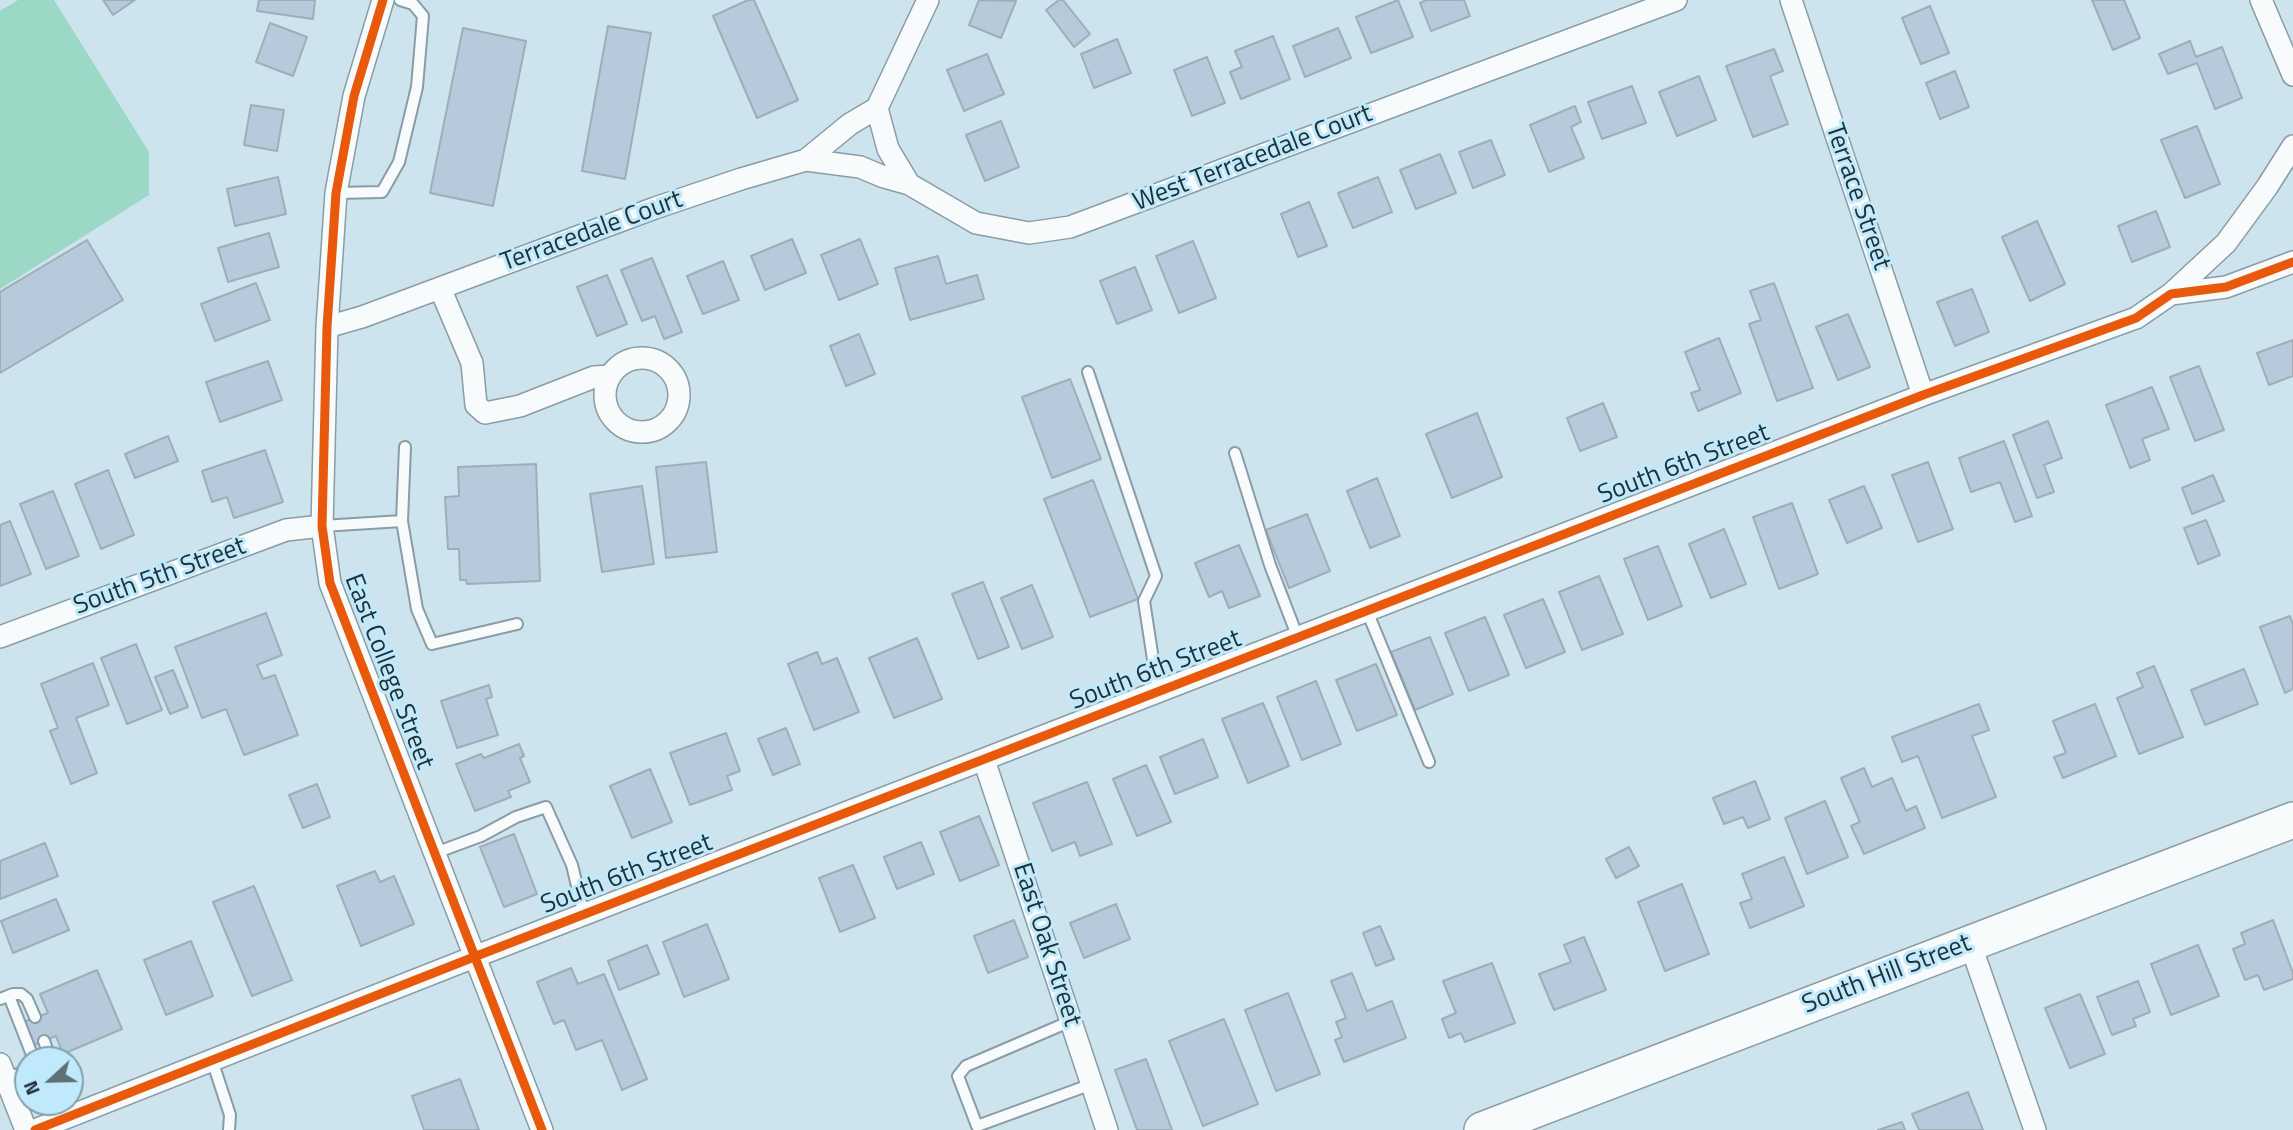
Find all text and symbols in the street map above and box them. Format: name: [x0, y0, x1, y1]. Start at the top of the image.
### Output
street label: West Terracedale Court: [1129, 99, 1377, 219]
street label: Terrace Street: [1817, 120, 1897, 274]
street label: Terracedale Court: [497, 185, 687, 279]
street label: South 6th Street: [1594, 418, 1774, 512]
street label: South 5th Street: [70, 531, 250, 623]
street label: East College Street: [336, 570, 440, 774]
street label: South 6th Street: [1066, 624, 1246, 718]
street label: South 6th Street: [537, 828, 717, 922]
street label: East Oak Street: [1005, 859, 1087, 1031]
street label: South Hill Street: [1798, 928, 1976, 1022]
north arrow: [14, 1046, 84, 1116]
text: N: [15, 1077, 47, 1100]

